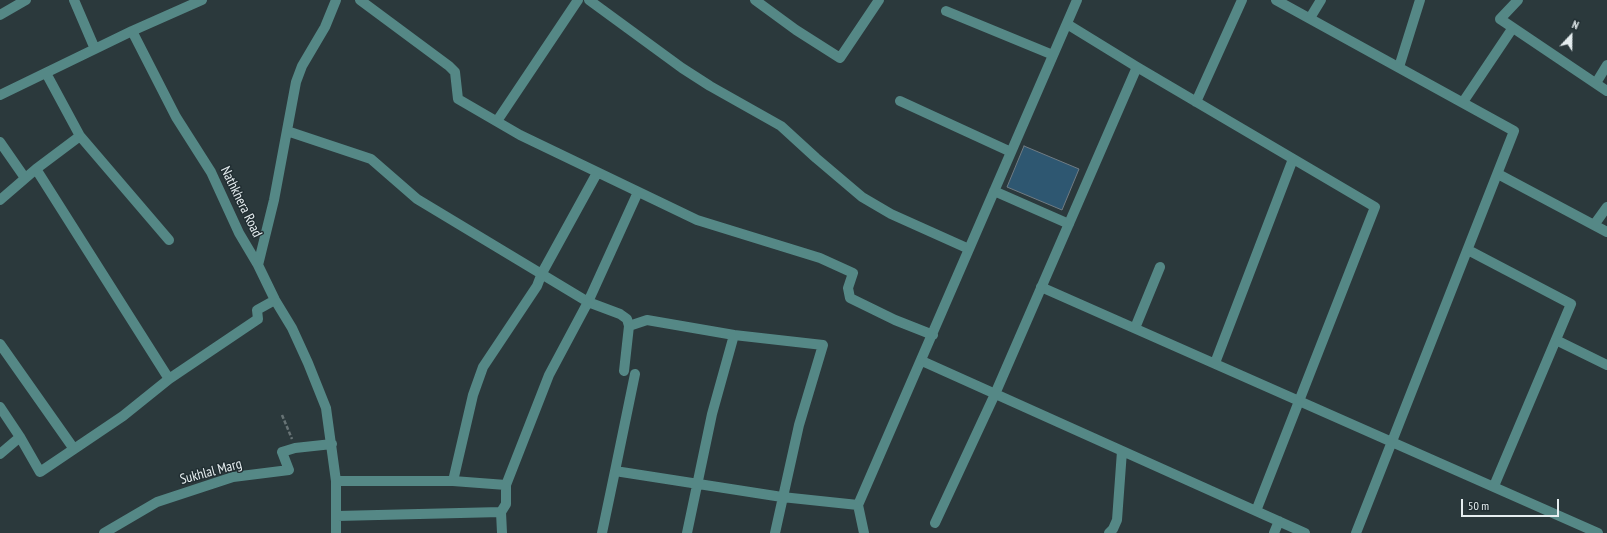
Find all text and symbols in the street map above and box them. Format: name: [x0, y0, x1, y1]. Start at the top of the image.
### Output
north arrow: [1551, 16, 1591, 56]
text: N: [1570, 17, 1581, 32]
street label: Nathkhera Road: [217, 164, 265, 240]
street label: Sukhlal Marg: [178, 456, 244, 488]
scale bar: [1463, 491, 1561, 517]
text: 50 m: [1468, 498, 1489, 513]

